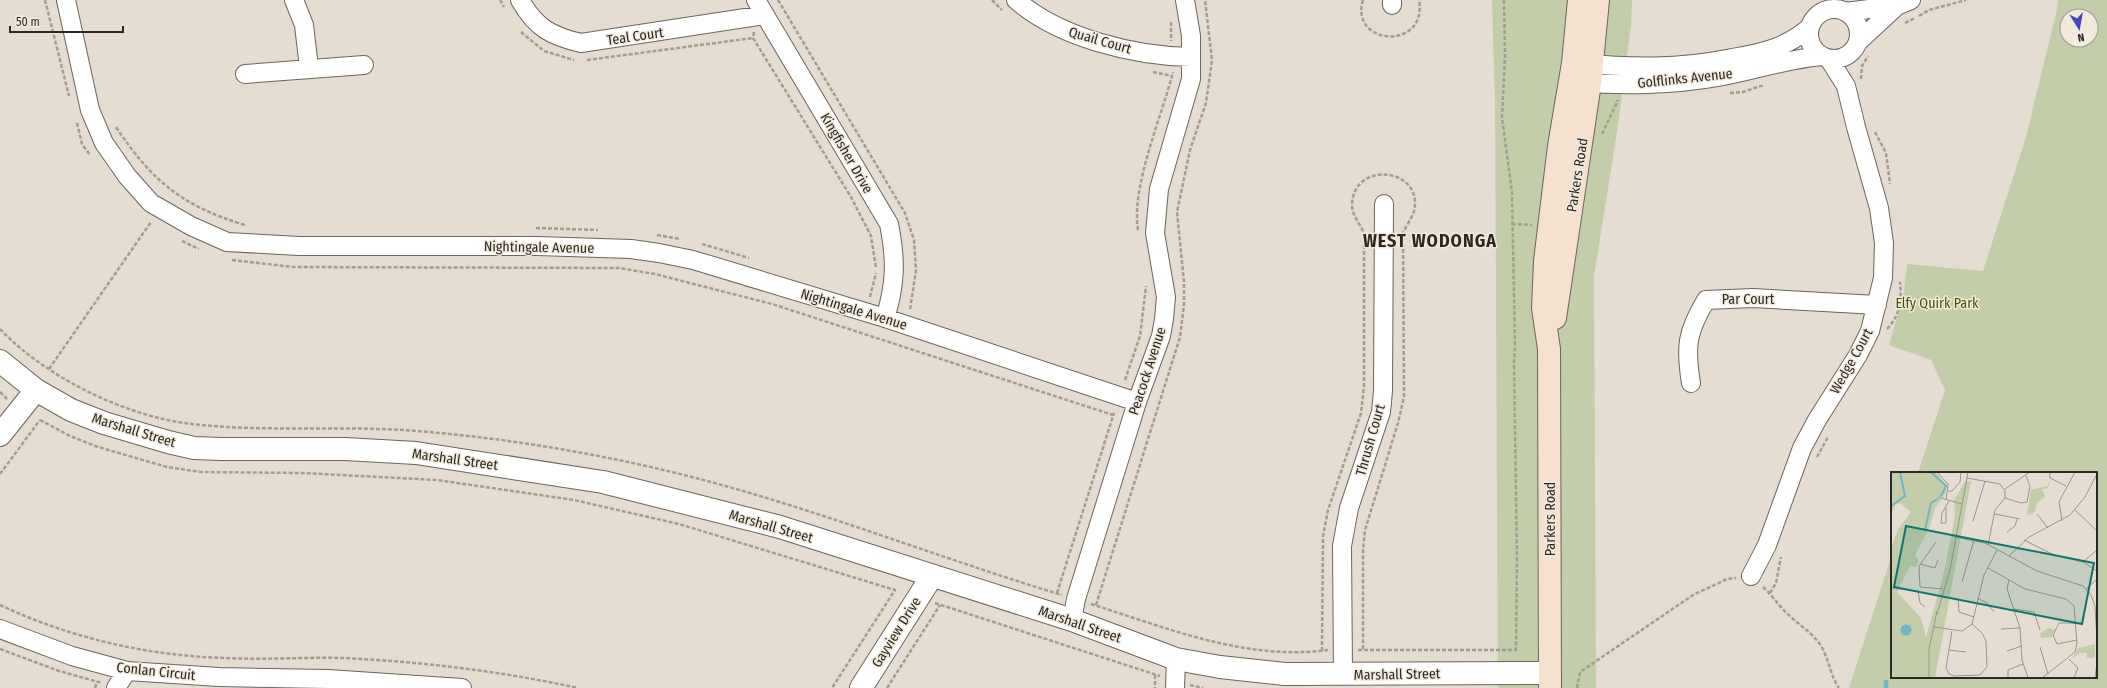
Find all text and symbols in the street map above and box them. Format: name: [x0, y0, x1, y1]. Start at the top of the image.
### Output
scale bar: [10, 8, 123, 34]
north arrow: [2059, 8, 2099, 48]
text: 50 m: [16, 15, 40, 29]
street label: Quail Court: [1067, 23, 1134, 58]
street label: Teal Court: [606, 24, 665, 49]
text: N: [2076, 30, 2085, 44]
street label: Golflinks Avenue: [1637, 65, 1733, 92]
street label: Kingfisher Drive: [817, 110, 877, 197]
street label: Parkers Road: [1563, 137, 1592, 213]
district label: WEST WODONGA: [1363, 230, 1497, 252]
street label: Nightingale Avenue: [484, 238, 594, 257]
street label: Nightingale Avenue: [799, 285, 909, 334]
street label: Par Court: [1722, 291, 1775, 308]
park label: Elfy Quirk Park: [1895, 295, 1979, 312]
street label: Peacock Avenue: [1125, 325, 1170, 417]
street label: Wedge Court: [1826, 325, 1877, 397]
street label: Thrush Court: [1352, 402, 1389, 478]
street label: Marshall Street: [90, 410, 178, 451]
street label: Marshall Street: [411, 445, 499, 474]
inset map: [1891, 472, 2097, 678]
street label: Parkers Road: [1542, 482, 1559, 556]
street label: Marshall Street: [727, 506, 815, 547]
street label: Gayview Drive: [868, 594, 925, 671]
street label: Marshall Street: [1036, 602, 1124, 647]
street label: Conlan Circuit: [116, 659, 197, 684]
street label: Marshall Street: [1354, 665, 1441, 684]

